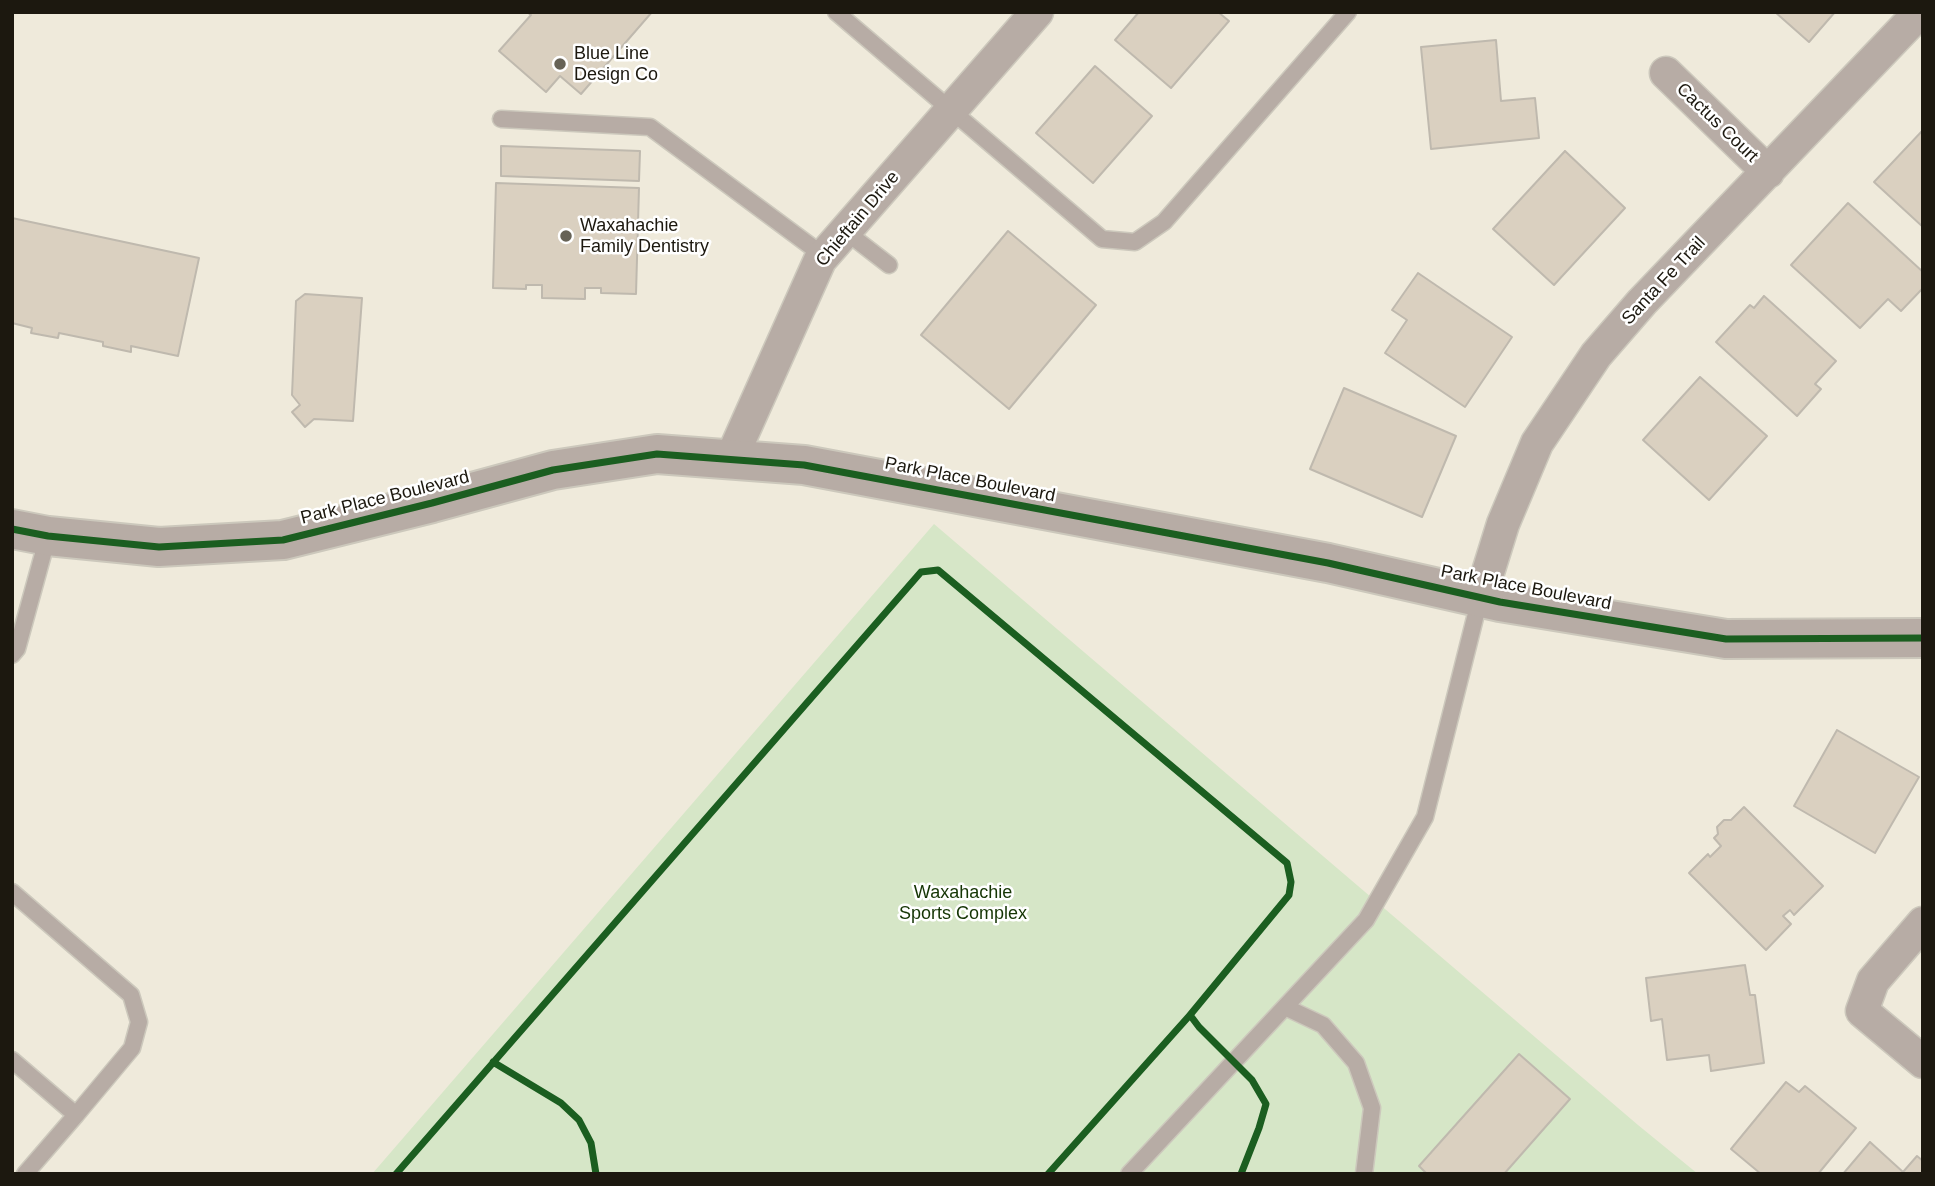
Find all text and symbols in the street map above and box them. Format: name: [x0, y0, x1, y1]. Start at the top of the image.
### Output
place label: Blue Line Design Co: [574, 43, 658, 86]
marker: Blue Line Design Co: [552, 56, 568, 72]
street label: Cactus Court: [1672, 79, 1762, 167]
street label: Chieftain Drive: [812, 167, 904, 271]
place label: Waxahachie Family Dentistry: [580, 215, 709, 258]
marker: Waxahachie Family Dentistry: [558, 228, 574, 244]
street label: Santa Fe Trail: [1618, 233, 1710, 329]
street label: Park Place Boulevard: [883, 453, 1057, 507]
street label: Park Place Boulevard: [298, 467, 472, 529]
street label: Park Place Boulevard: [1439, 561, 1613, 615]
park label: Waxahachie Sports Complex: [899, 882, 1027, 924]

